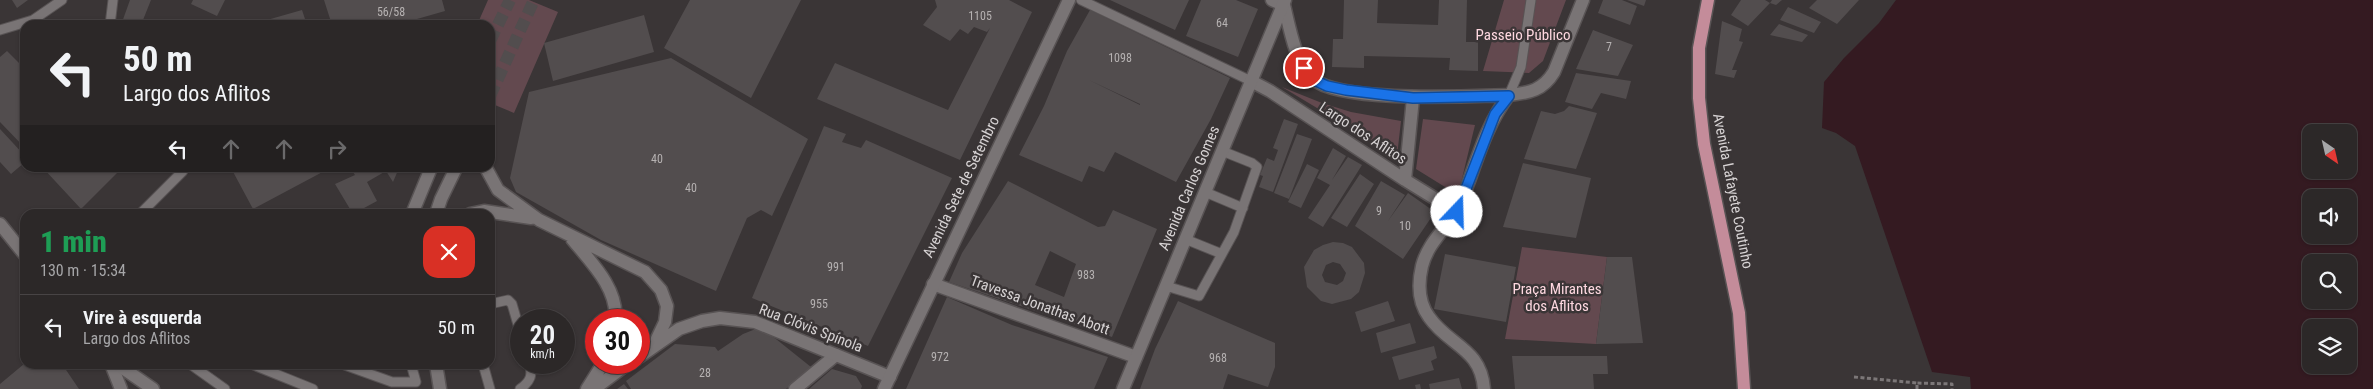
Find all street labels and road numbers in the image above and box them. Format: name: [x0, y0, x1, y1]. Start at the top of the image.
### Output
street label: Largo dos Aflitos: [1316, 98, 1410, 168]
street label: Avenida Lafayete Coutinho: [1709, 112, 1757, 270]
street label: Avenida Sete de Setembro: [919, 113, 1003, 261]
street label: Avenida Carlos Gomes: [1155, 123, 1223, 253]
street label: Travessa Jonathas Abott: [968, 271, 1112, 339]
street label: Rua Clóvis Spínola: [757, 300, 865, 356]

